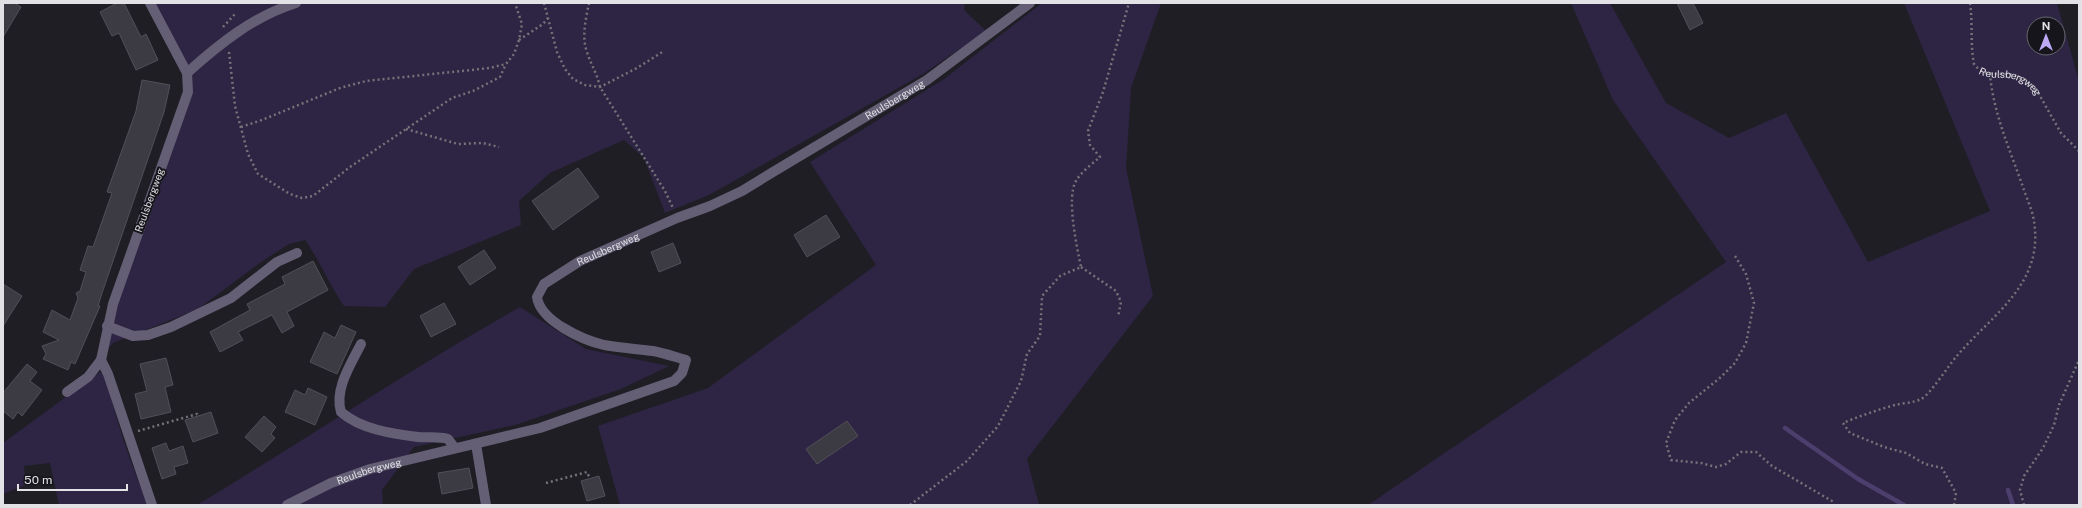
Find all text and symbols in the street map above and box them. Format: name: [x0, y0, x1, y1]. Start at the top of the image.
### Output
north arrow: [2026, 16, 2066, 56]
text: N: [2042, 20, 2050, 32]
street label: Reulsbergweg: [1977, 65, 2044, 97]
street label: Reulsbergweg: [863, 77, 926, 122]
street label: Reulsbergweg: [132, 166, 166, 234]
street label: Reulsbergweg: [575, 230, 641, 268]
street label: Reulsbergweg: [335, 456, 403, 487]
scale bar: [18, 466, 127, 492]
text: 50 m: [24, 473, 52, 487]

